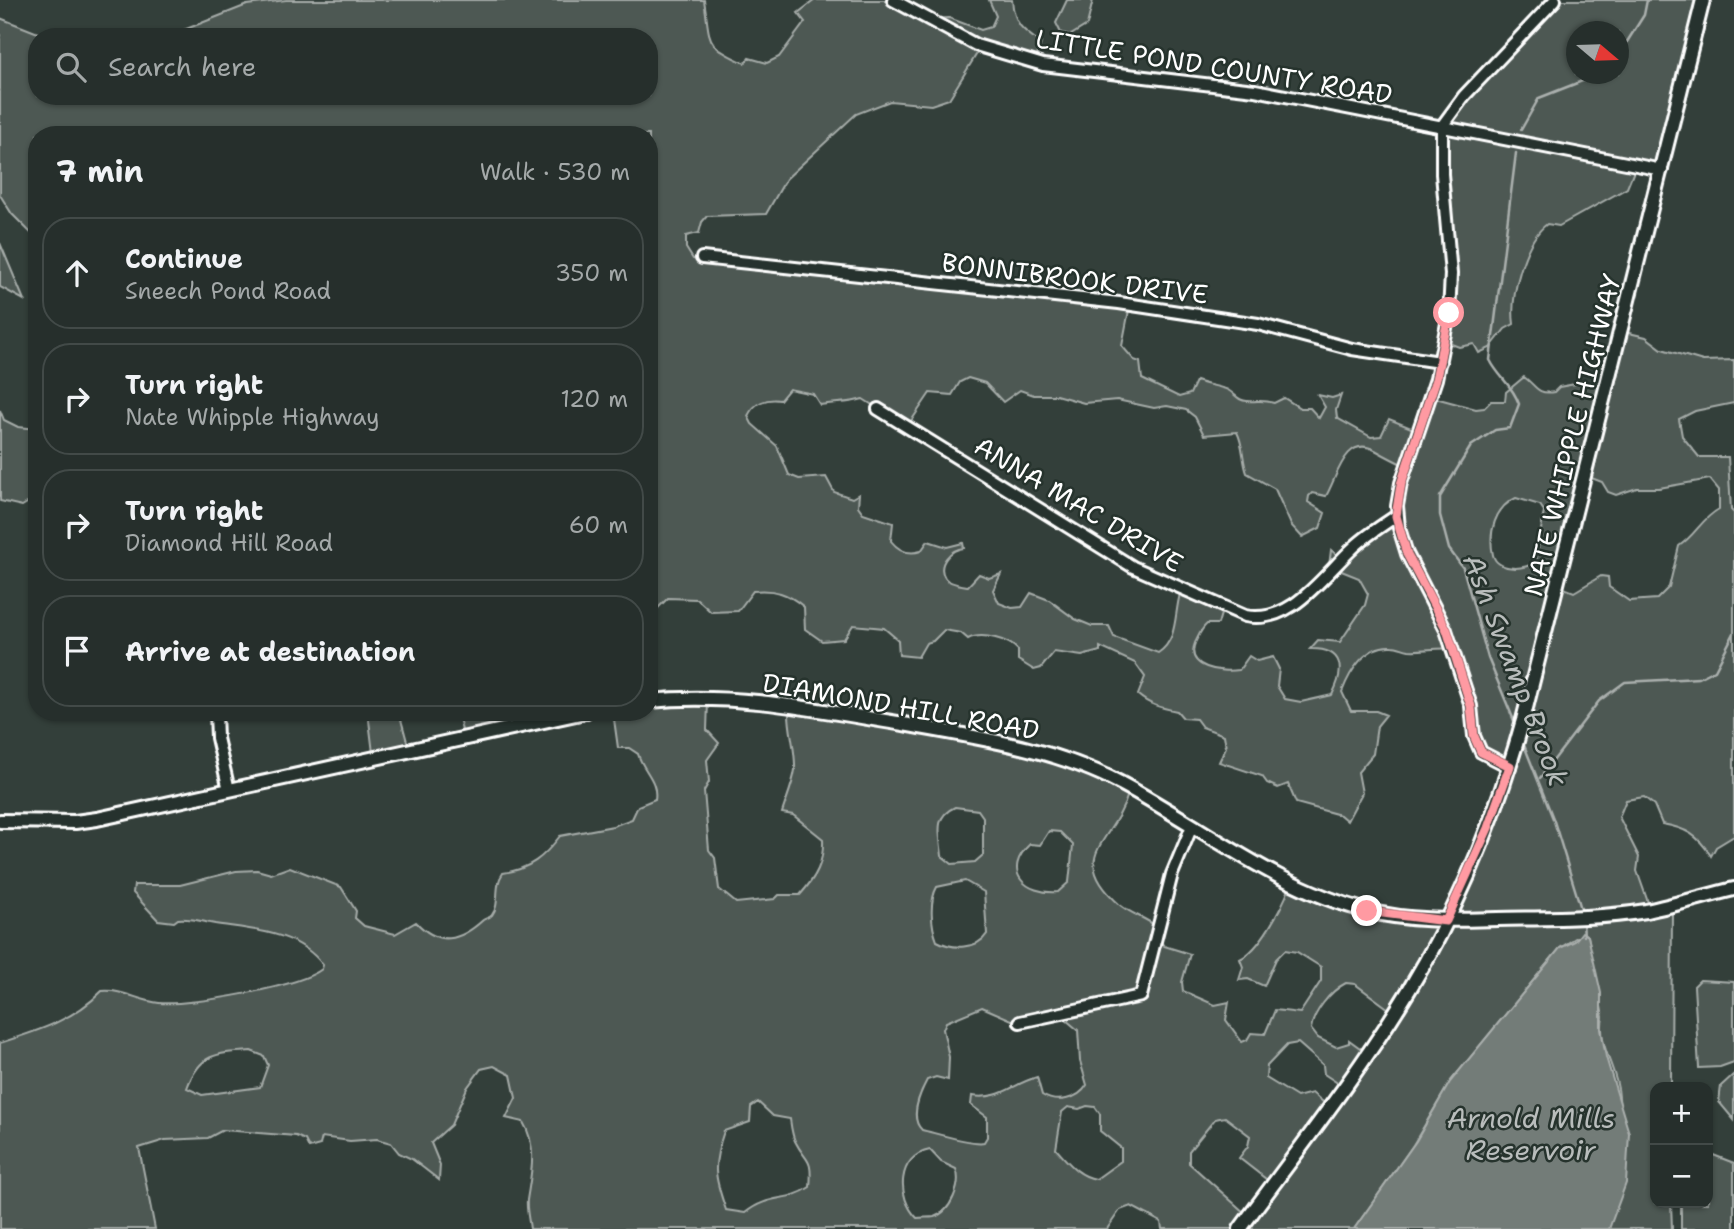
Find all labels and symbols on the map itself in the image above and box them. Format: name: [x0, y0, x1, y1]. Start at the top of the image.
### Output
street label: LITTLE POND COUNTY ROAD: [1033, 21, 1395, 111]
north arrow: [1566, 21, 1629, 84]
street label: BONNIBROOK DRIVE: [940, 244, 1210, 312]
street label: NATE WHIPPLE HIGHWAY: [1515, 270, 1629, 600]
route start: [1433, 297, 1464, 328]
street label: ANNA MAC DRIVE: [968, 428, 1190, 580]
water label: Ash Swamp Brook: [1454, 548, 1578, 792]
street label: DIAMOND HILL ROAD: [760, 664, 1042, 748]
route end: [1351, 895, 1382, 926]
water label: Arnold Mills Reservoir: [1447, 1099, 1615, 1169]

